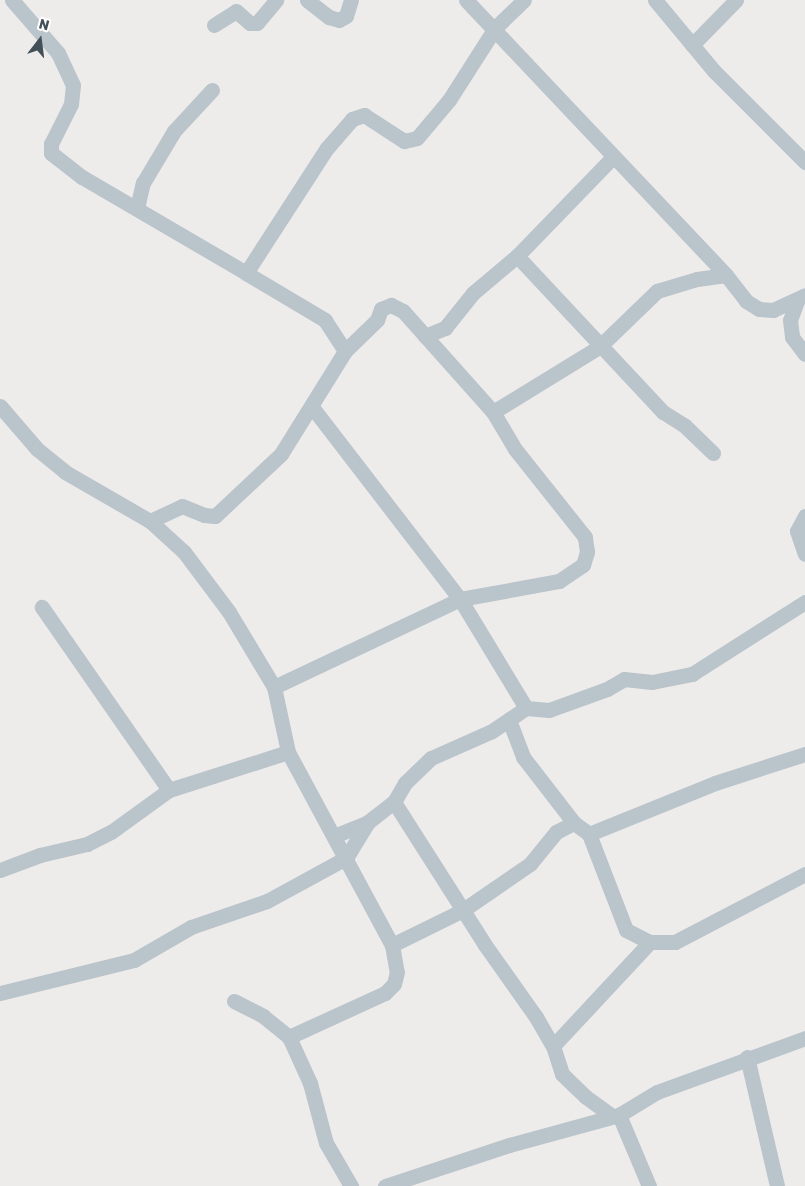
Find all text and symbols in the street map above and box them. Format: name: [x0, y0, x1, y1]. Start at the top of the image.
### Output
north arrow: [15, 15, 65, 65]
text: N: [37, 16, 51, 35]

